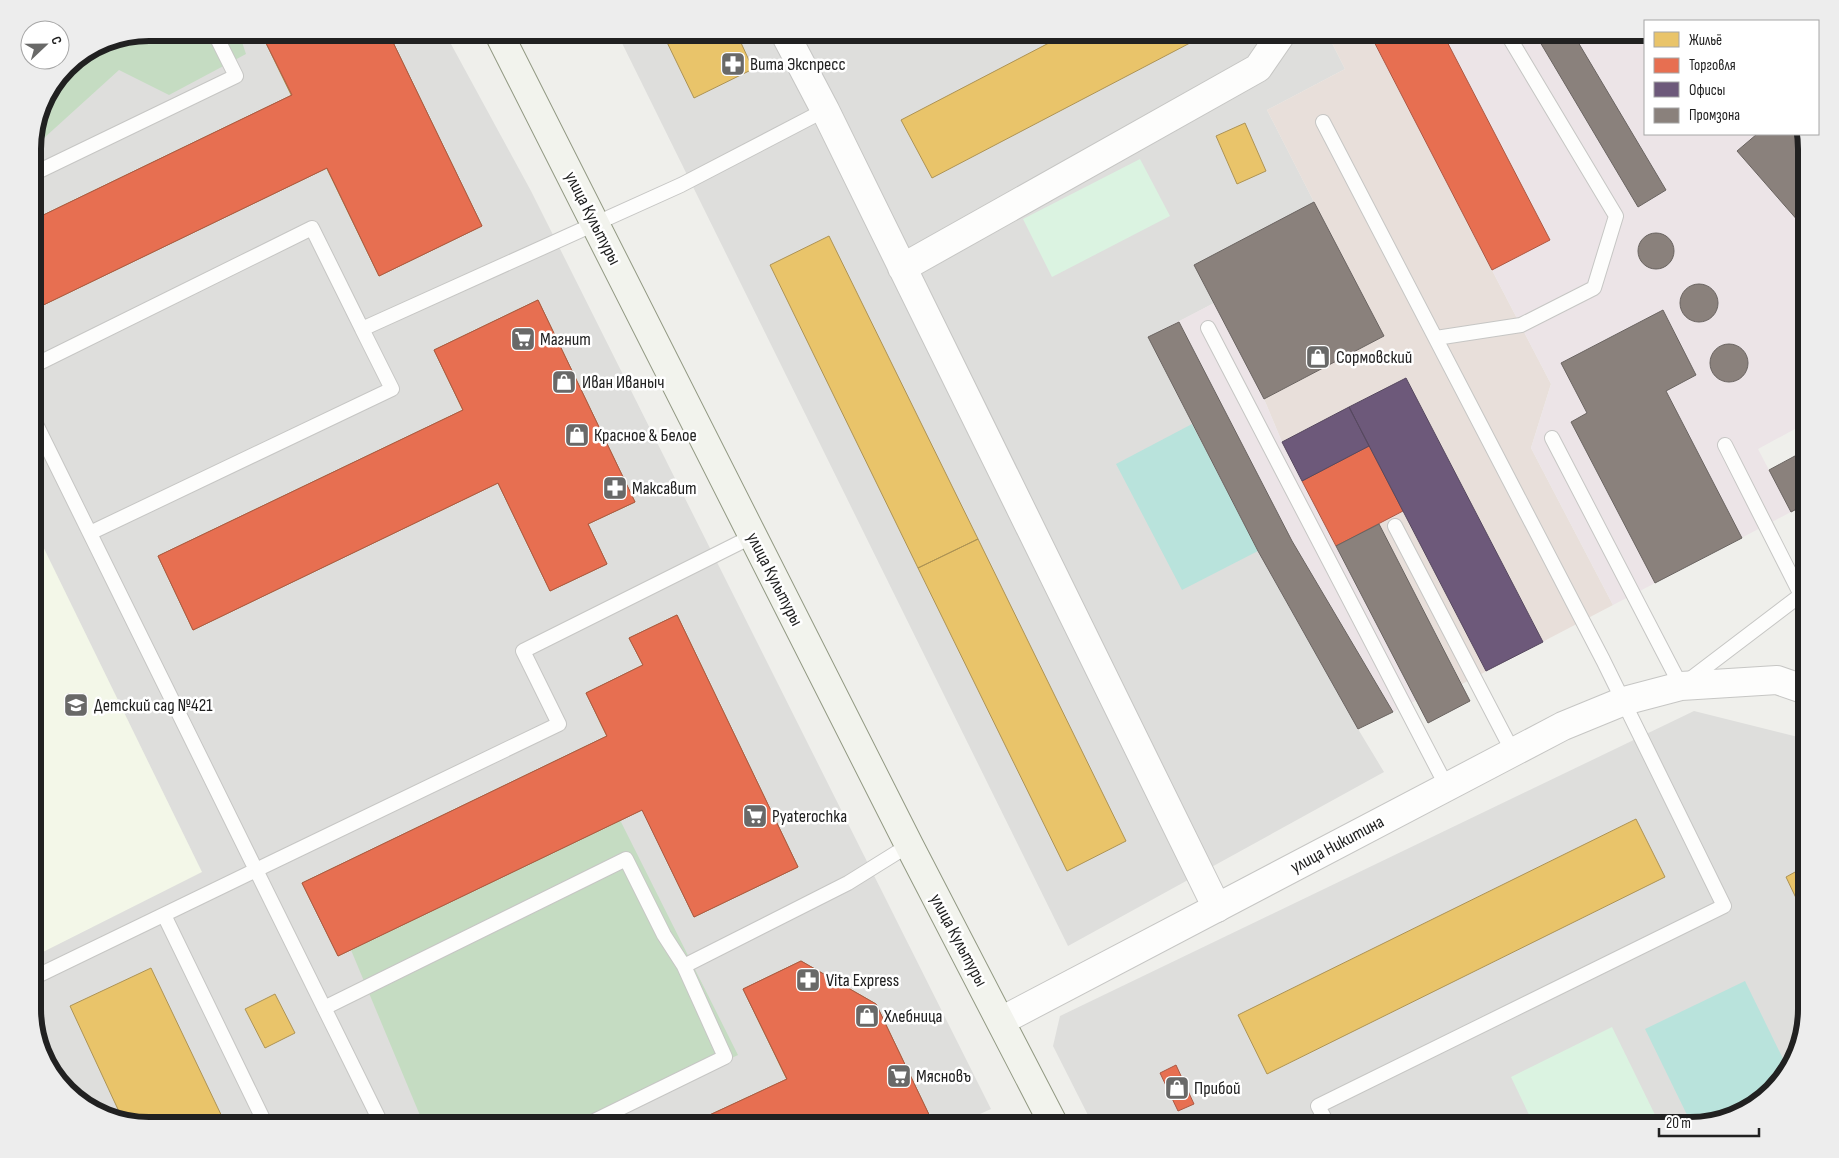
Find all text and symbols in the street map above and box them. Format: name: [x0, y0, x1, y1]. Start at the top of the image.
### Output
north arrow: [20, 20, 70, 70]
legend: [1644, 20, 1819, 135]
text: Жильё: [1689, 31, 1722, 50]
text: С: [47, 34, 66, 47]
pharmacy icon: Вита Экспресс: [720, 51, 746, 77]
place label: Вита Экспресс: [750, 54, 846, 75]
text: Торговля: [1689, 56, 1736, 75]
text: Офисы: [1689, 81, 1725, 100]
text: Промзона: [1689, 106, 1740, 125]
street label: улица Культуры: [560, 168, 625, 268]
supermarket icon: Магнит: [510, 326, 536, 352]
place label: Магнит: [540, 329, 591, 350]
shop icon: Сормовский: [1305, 344, 1331, 370]
place label: Сормовский: [1336, 347, 1412, 368]
shop icon: Иван Иваныч: [551, 369, 577, 395]
place label: Иван Иваныч: [582, 372, 665, 393]
shop icon: Красное & Белое: [564, 422, 590, 448]
place label: Красное & Белое: [594, 425, 697, 446]
pharmacy icon: Максавит: [602, 475, 628, 501]
place label: Максавит: [632, 478, 697, 499]
street label: улица Культуры: [742, 529, 807, 629]
school or university icon: Детский сад №421: [63, 692, 89, 718]
place label: Детский сад №421: [94, 695, 213, 716]
supermarket icon: Pyaterochka: [742, 803, 768, 829]
place label: Pyaterochka: [772, 806, 847, 827]
street label: улица Никитина: [1287, 811, 1387, 878]
street label: улица Культуры: [925, 890, 992, 990]
pharmacy icon: Vita Express: [795, 967, 821, 993]
place label: Vita Express: [826, 970, 899, 991]
shop icon: Хлебница: [854, 1003, 880, 1029]
place label: Хлебница: [883, 1006, 943, 1027]
supermarket icon: Мясновъ: [886, 1063, 912, 1089]
place label: Мясновъ: [916, 1066, 971, 1087]
shop icon: Прибой: [1164, 1075, 1190, 1101]
place label: Прибой: [1194, 1078, 1241, 1099]
scale bar: [1659, 1106, 1759, 1138]
text: 20 m: [1666, 1114, 1691, 1133]

